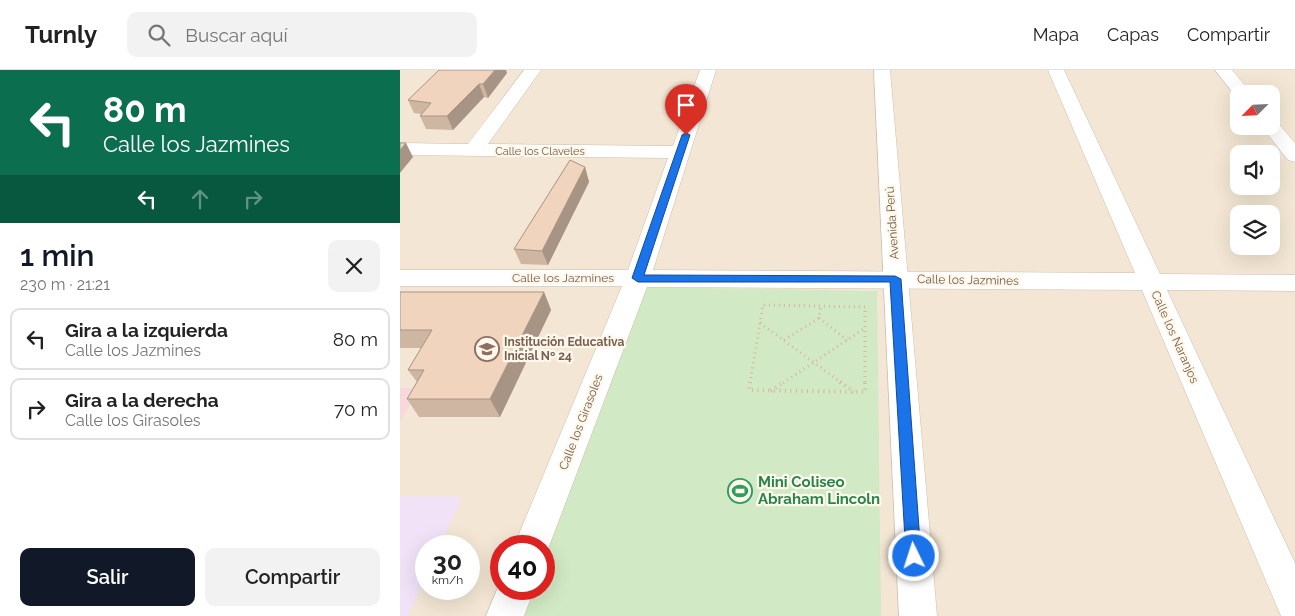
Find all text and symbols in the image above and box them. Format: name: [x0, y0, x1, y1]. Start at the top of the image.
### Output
search box: [127, 12, 477, 57]
text: Turnly: [25, 20, 97, 49]
icon: search: [145, 21, 173, 49]
text: Buscar aquí: [185, 24, 288, 46]
text: Mapa: [1033, 24, 1079, 45]
text: Capas: [1107, 24, 1159, 45]
text: Compartir: [1187, 24, 1270, 45]
pin: [665, 84, 707, 135]
north arrow: [1230, 85, 1280, 135]
map controls: [1230, 85, 1280, 255]
text: 80 m: [103, 89, 187, 130]
icon: left: [20, 90, 85, 155]
icon: arrive: [672, 91, 700, 119]
text: Calle los Jazmines: [103, 131, 290, 157]
street label: Calle los Claveles: [495, 145, 585, 158]
button: sound: [1230, 145, 1280, 195]
icon: left: [133, 185, 161, 213]
icon: ahead: [186, 185, 214, 213]
icon: right: [239, 185, 267, 213]
street label: Avenida Perú: [882, 186, 902, 260]
button: layers: [1230, 205, 1280, 255]
text: 1 min: [20, 238, 95, 273]
button: close: [328, 240, 380, 292]
street label: Calle los Jazmines: [512, 271, 614, 285]
street label: Calle los Jazmines: [917, 272, 1019, 288]
text: 230 m · 21:21: [20, 275, 110, 294]
street label: Calle los Naranjos: [1148, 289, 1202, 386]
text: Gira a la izquierda: [65, 319, 228, 341]
icon: left: [22, 325, 50, 353]
text: 80 m: [333, 328, 378, 350]
place label: Institución Educativa Inicial Nº 24: [504, 335, 624, 363]
school or university icon: Institución Educativa Inicial Nº 24: [474, 336, 500, 362]
text: Calle los Jazmines: [65, 341, 201, 360]
street label: Calle los Girasoles: [556, 372, 606, 472]
text: Gira a la derecha: [65, 389, 219, 411]
icon: right: [22, 395, 50, 423]
text: 70 m: [334, 398, 378, 420]
text: Calle los Girasoles: [65, 411, 201, 430]
place label: Mini Coliseo Abraham Lincoln: [758, 473, 880, 508]
sports icon: Mini Coliseo Abraham Lincoln: [727, 478, 753, 504]
position arrow: [887, 529, 939, 581]
speed limit sign: 40: [490, 535, 555, 600]
text: 30: [433, 546, 462, 576]
button: Salir: [20, 548, 195, 606]
button: Compartir: [205, 548, 380, 606]
text: km/h: [432, 573, 463, 587]

